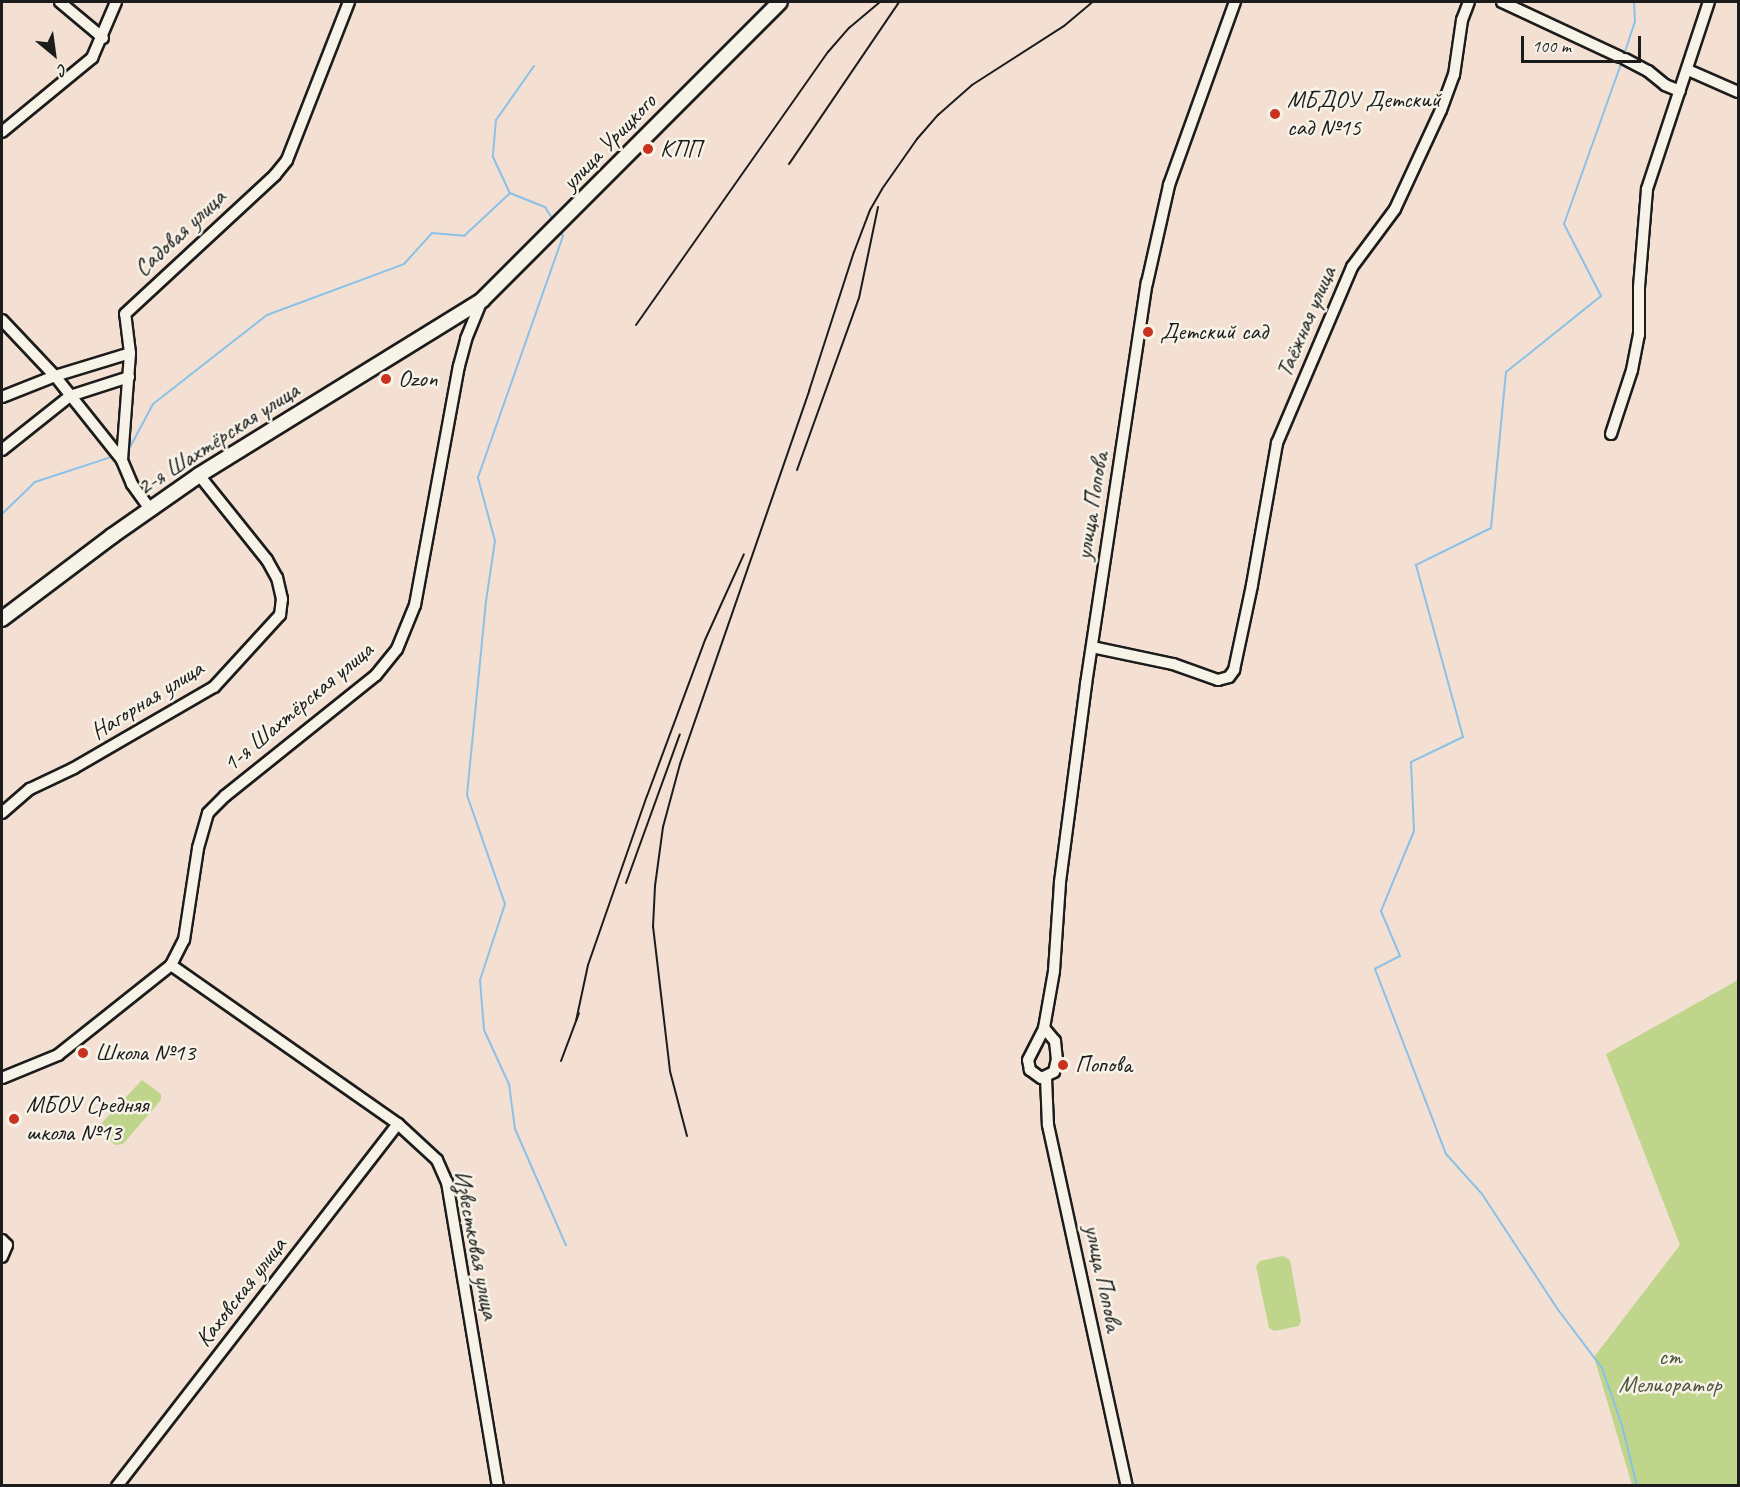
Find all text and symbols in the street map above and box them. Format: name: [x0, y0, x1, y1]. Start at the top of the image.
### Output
north arrow: [24, 24, 84, 84]
scale bar: [1524, 24, 1644, 62]
text: 100 m: [1532, 35, 1571, 57]
text: С: [54, 59, 71, 80]
place label: МБДОУ Детский сад №15: [1287, 86, 1441, 142]
street label: улица Урицкого: [556, 88, 662, 196]
marker: МБДОУ Детский сад №15: [1268, 107, 1282, 121]
place label: КПП: [660, 135, 701, 163]
marker: КПП: [641, 142, 655, 156]
street label: Садовая улица: [128, 183, 232, 283]
street label: Таёжная улица: [1269, 261, 1343, 383]
place label: Детский сад: [1160, 318, 1268, 346]
marker: Детский сад: [1141, 325, 1155, 339]
place label: Ozon: [398, 365, 437, 393]
marker: Ozon: [379, 372, 393, 386]
street label: 2-я Шахтёрская улица: [131, 375, 305, 503]
street label: улица Попова: [1069, 450, 1115, 562]
street label: 1-я Шахтёрская улица: [216, 635, 380, 779]
street label: Нагорная улица: [85, 654, 209, 746]
place label: Школа №13: [95, 1039, 195, 1067]
marker: Школа №13: [76, 1046, 90, 1060]
place label: Попова: [1075, 1051, 1132, 1079]
marker: Попова: [1056, 1058, 1070, 1072]
place label: МБОУ Средняя школа №13: [26, 1091, 148, 1147]
marker: МБОУ Средняя школа №13: [7, 1112, 21, 1126]
street label: Известковая улица: [447, 1167, 505, 1323]
street label: улица Попова: [1078, 1222, 1128, 1334]
street label: Каховская улица: [189, 1231, 293, 1353]
park label: ст Мелиоратор: [1618, 1343, 1722, 1399]

